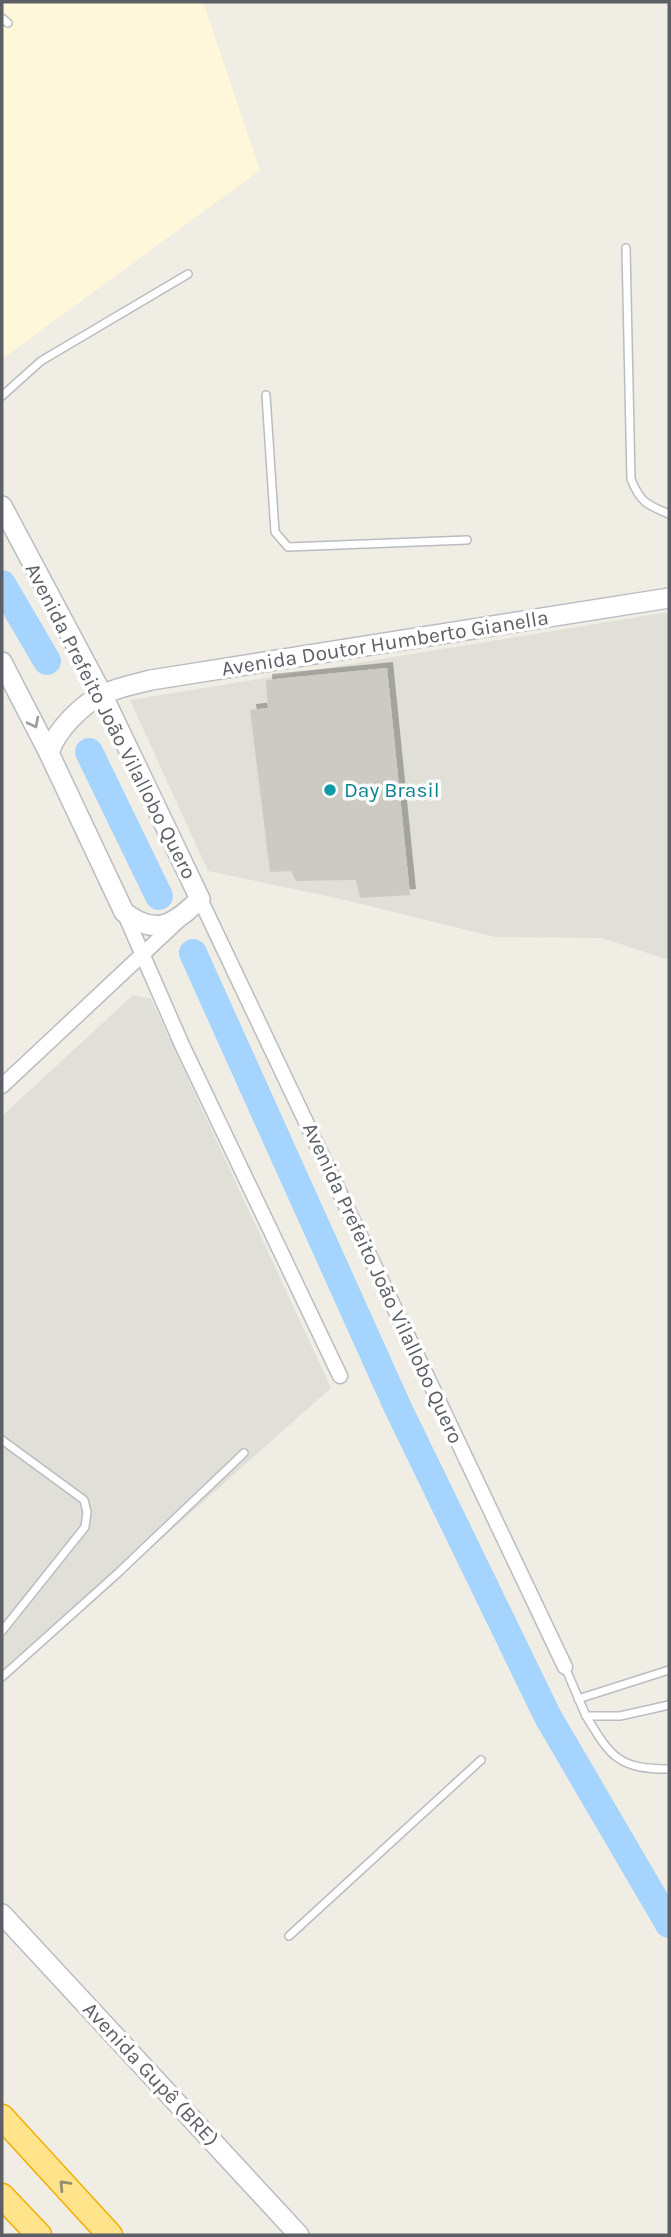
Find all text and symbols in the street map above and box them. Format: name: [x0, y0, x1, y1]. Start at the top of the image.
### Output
street label: Avenida Prefeito João Vilallobo Quero: [21, 559, 201, 883]
street label: Avenida Doutor Humberto Gianella: [220, 605, 550, 681]
one-way arrow: [25, 715, 39, 728]
place label: Day Brasil: [344, 778, 440, 802]
marker: Day Brasil: [322, 782, 338, 798]
street label: Avenida Prefeito João Vilallobo Quero: [298, 1119, 468, 1447]
street label: Avenida Gupê (BRE): [78, 1997, 224, 2151]
one-way arrow: [59, 2180, 72, 2193]

